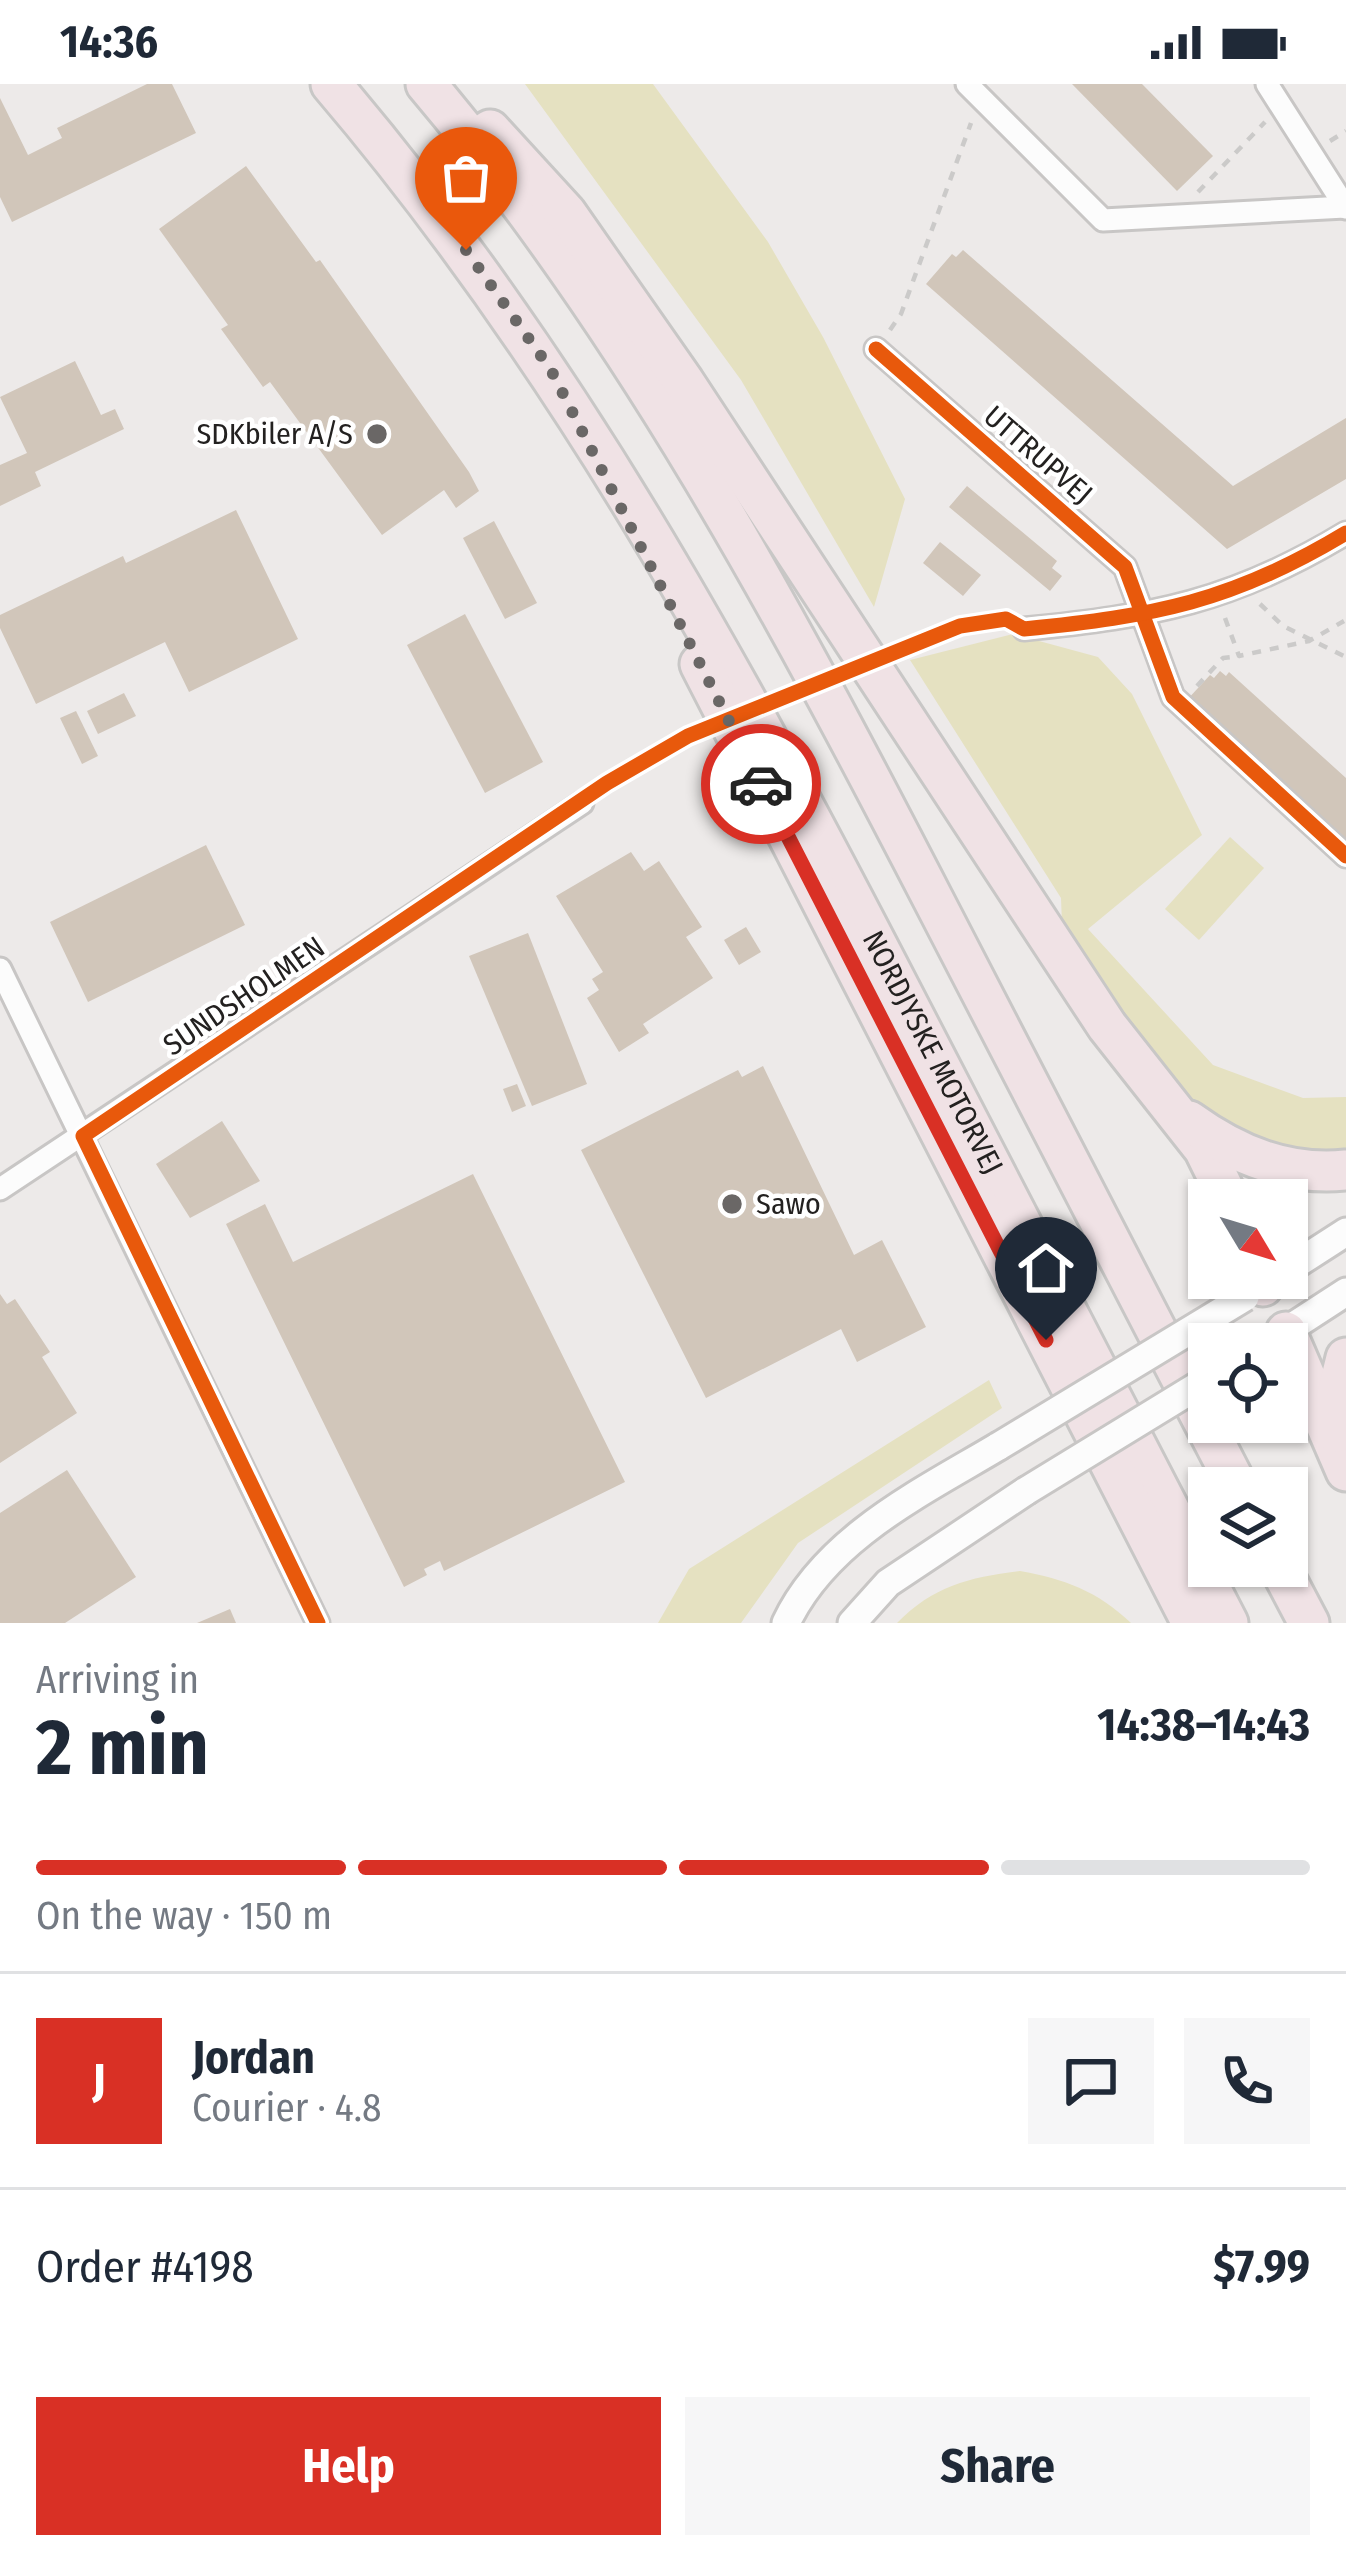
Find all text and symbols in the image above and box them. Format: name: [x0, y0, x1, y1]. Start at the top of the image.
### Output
text: 14:36: [60, 15, 158, 69]
pin: [415, 127, 517, 250]
icon: bag: [433, 145, 499, 211]
street label: UTTRUPVEJ: [976, 398, 1100, 512]
place label: SDKbiler A/S: [196, 416, 353, 452]
marker: SDKbiler A/S: [364, 421, 390, 447]
courier: [701, 724, 821, 844]
icon: car: [728, 751, 794, 817]
street label: NORDJYSKE MOTORVEJ: [855, 925, 1011, 1180]
street label: SUNDSHOLMEN: [157, 929, 331, 1063]
north arrow: [1188, 1179, 1308, 1299]
map controls: [1188, 1179, 1308, 1587]
place label: Sawo: [756, 1186, 821, 1222]
marker: Sawo: [719, 1191, 745, 1217]
pin: [995, 1217, 1097, 1340]
icon: home: [1013, 1235, 1079, 1301]
button: locate: [1188, 1323, 1308, 1443]
button: layers: [1188, 1467, 1308, 1587]
text: Arriving in: [36, 1657, 199, 1703]
text: 14:38–14:43: [1097, 1698, 1310, 1752]
text: 2 min: [36, 1701, 209, 1795]
text: On the way · 150 m: [36, 1893, 332, 1939]
button: chat: [1028, 2018, 1154, 2144]
button: phone: [1184, 2018, 1310, 2144]
text: Jordan: [192, 2031, 315, 2085]
text: J: [92, 2054, 106, 2108]
text: Courier · 4.8: [192, 2085, 382, 2131]
text: Order #4198: [36, 2240, 254, 2294]
text: $7.99: [1213, 2240, 1310, 2294]
button: Help: [36, 2397, 661, 2535]
button: Share: [685, 2397, 1310, 2535]

